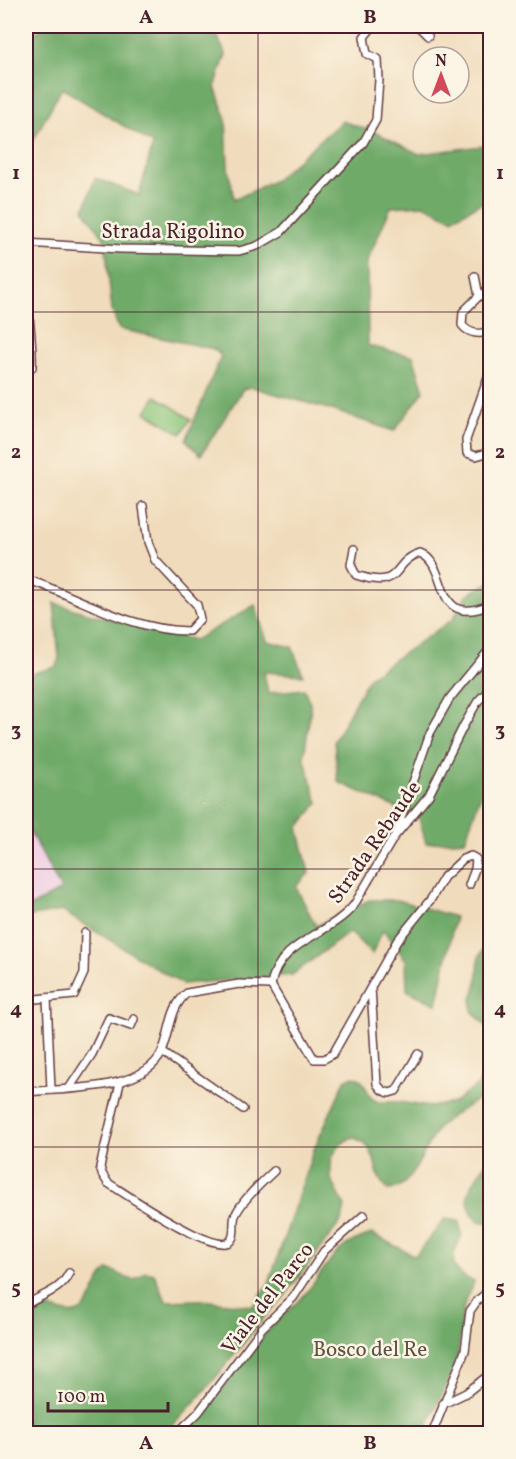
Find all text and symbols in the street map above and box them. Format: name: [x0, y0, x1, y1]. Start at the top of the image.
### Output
text: A: [139, 4, 153, 32]
text: B: [363, 4, 377, 32]
north arrow: [411, 45, 471, 105]
text: N: [435, 51, 447, 73]
text: 1: [12, 160, 20, 188]
text: 1: [496, 160, 504, 188]
street label: Strada Rigolino: [101, 218, 245, 247]
text: 2: [11, 439, 21, 467]
text: 2: [495, 439, 505, 467]
text: 3: [11, 717, 21, 745]
text: 3: [495, 717, 505, 745]
street label: Strada Rebaude: [322, 775, 428, 910]
text: 4: [10, 996, 22, 1024]
text: 4: [494, 996, 506, 1024]
street label: Viale del Parco: [215, 1237, 321, 1361]
text: 5: [11, 1275, 21, 1303]
text: 5: [495, 1275, 505, 1303]
park label: Bosco del Re: [313, 1336, 427, 1365]
scale bar: [48, 1375, 168, 1413]
text: 100 m: [57, 1385, 106, 1410]
text: A: [139, 1430, 153, 1458]
text: B: [363, 1430, 377, 1458]

